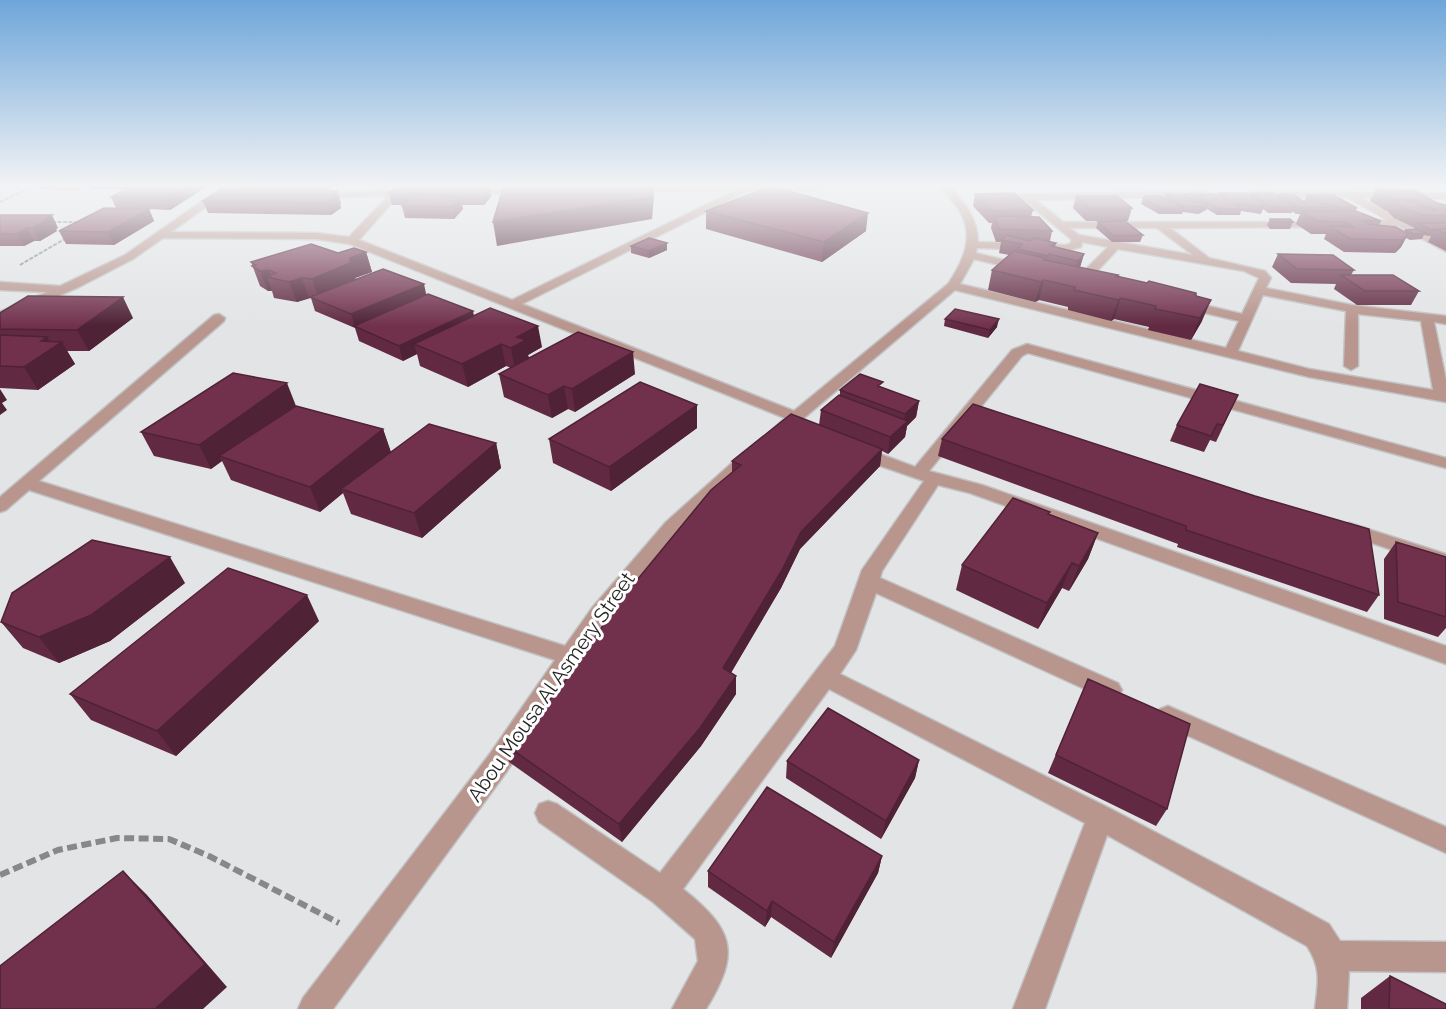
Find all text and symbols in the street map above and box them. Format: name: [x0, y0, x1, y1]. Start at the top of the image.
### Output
street label: Abou Mousa Al Asmery Street: [462, 567, 640, 806]

